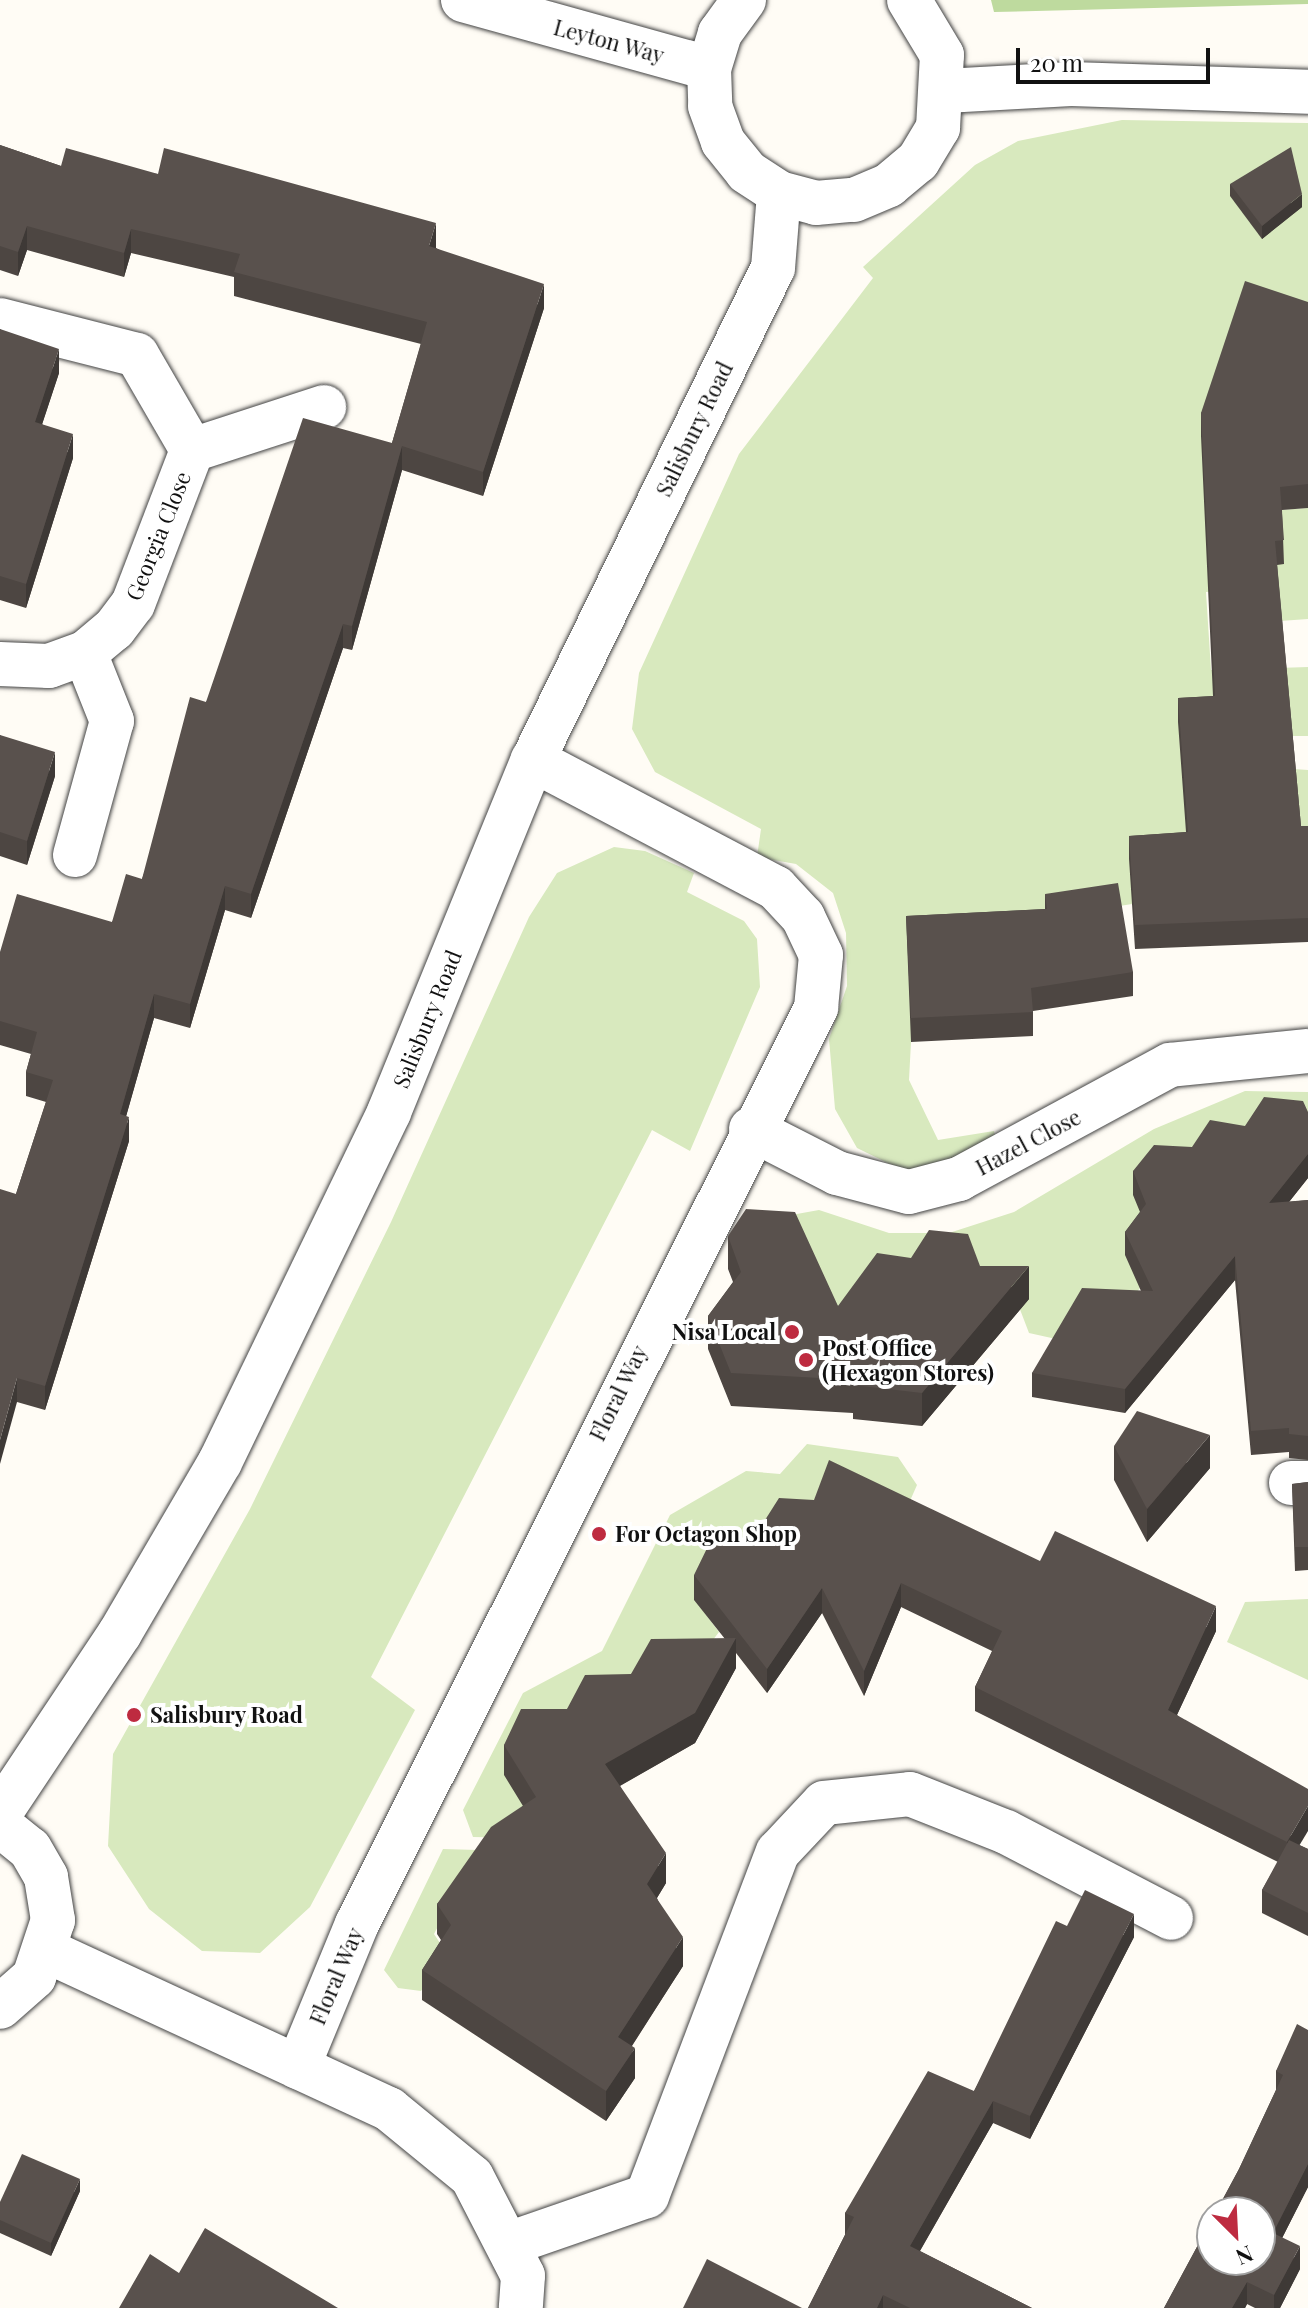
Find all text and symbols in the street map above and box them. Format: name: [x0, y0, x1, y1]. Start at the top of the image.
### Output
street label: Leyton Way: [550, 13, 668, 69]
scale bar: [1020, 32, 1214, 82]
text: 20 m: [1030, 46, 1083, 78]
street label: Salisbury Road: [650, 357, 738, 501]
street label: Georgia Close: [120, 467, 196, 605]
street label: Salisbury Road: [387, 946, 467, 1092]
street label: Hazel Close: [971, 1103, 1085, 1181]
place label: Nisa Local: [672, 1319, 776, 1345]
marker: Nisa Local: [783, 1323, 801, 1341]
place label: Post Office (Hexagon Stores): [822, 1334, 994, 1386]
street label: Floral Way: [583, 1341, 653, 1445]
marker: Post Office (Hexagon Stores): [797, 1351, 815, 1369]
place label: For Octagon Shop: [615, 1521, 797, 1547]
marker: For Octagon Shop: [590, 1525, 608, 1543]
place label: Salisbury Road: [150, 1702, 303, 1728]
marker: Salisbury Road: [125, 1706, 143, 1724]
street label: Floral Way: [304, 1923, 368, 2029]
north arrow: [1196, 2196, 1276, 2276]
text: N: [1232, 2239, 1258, 2273]

